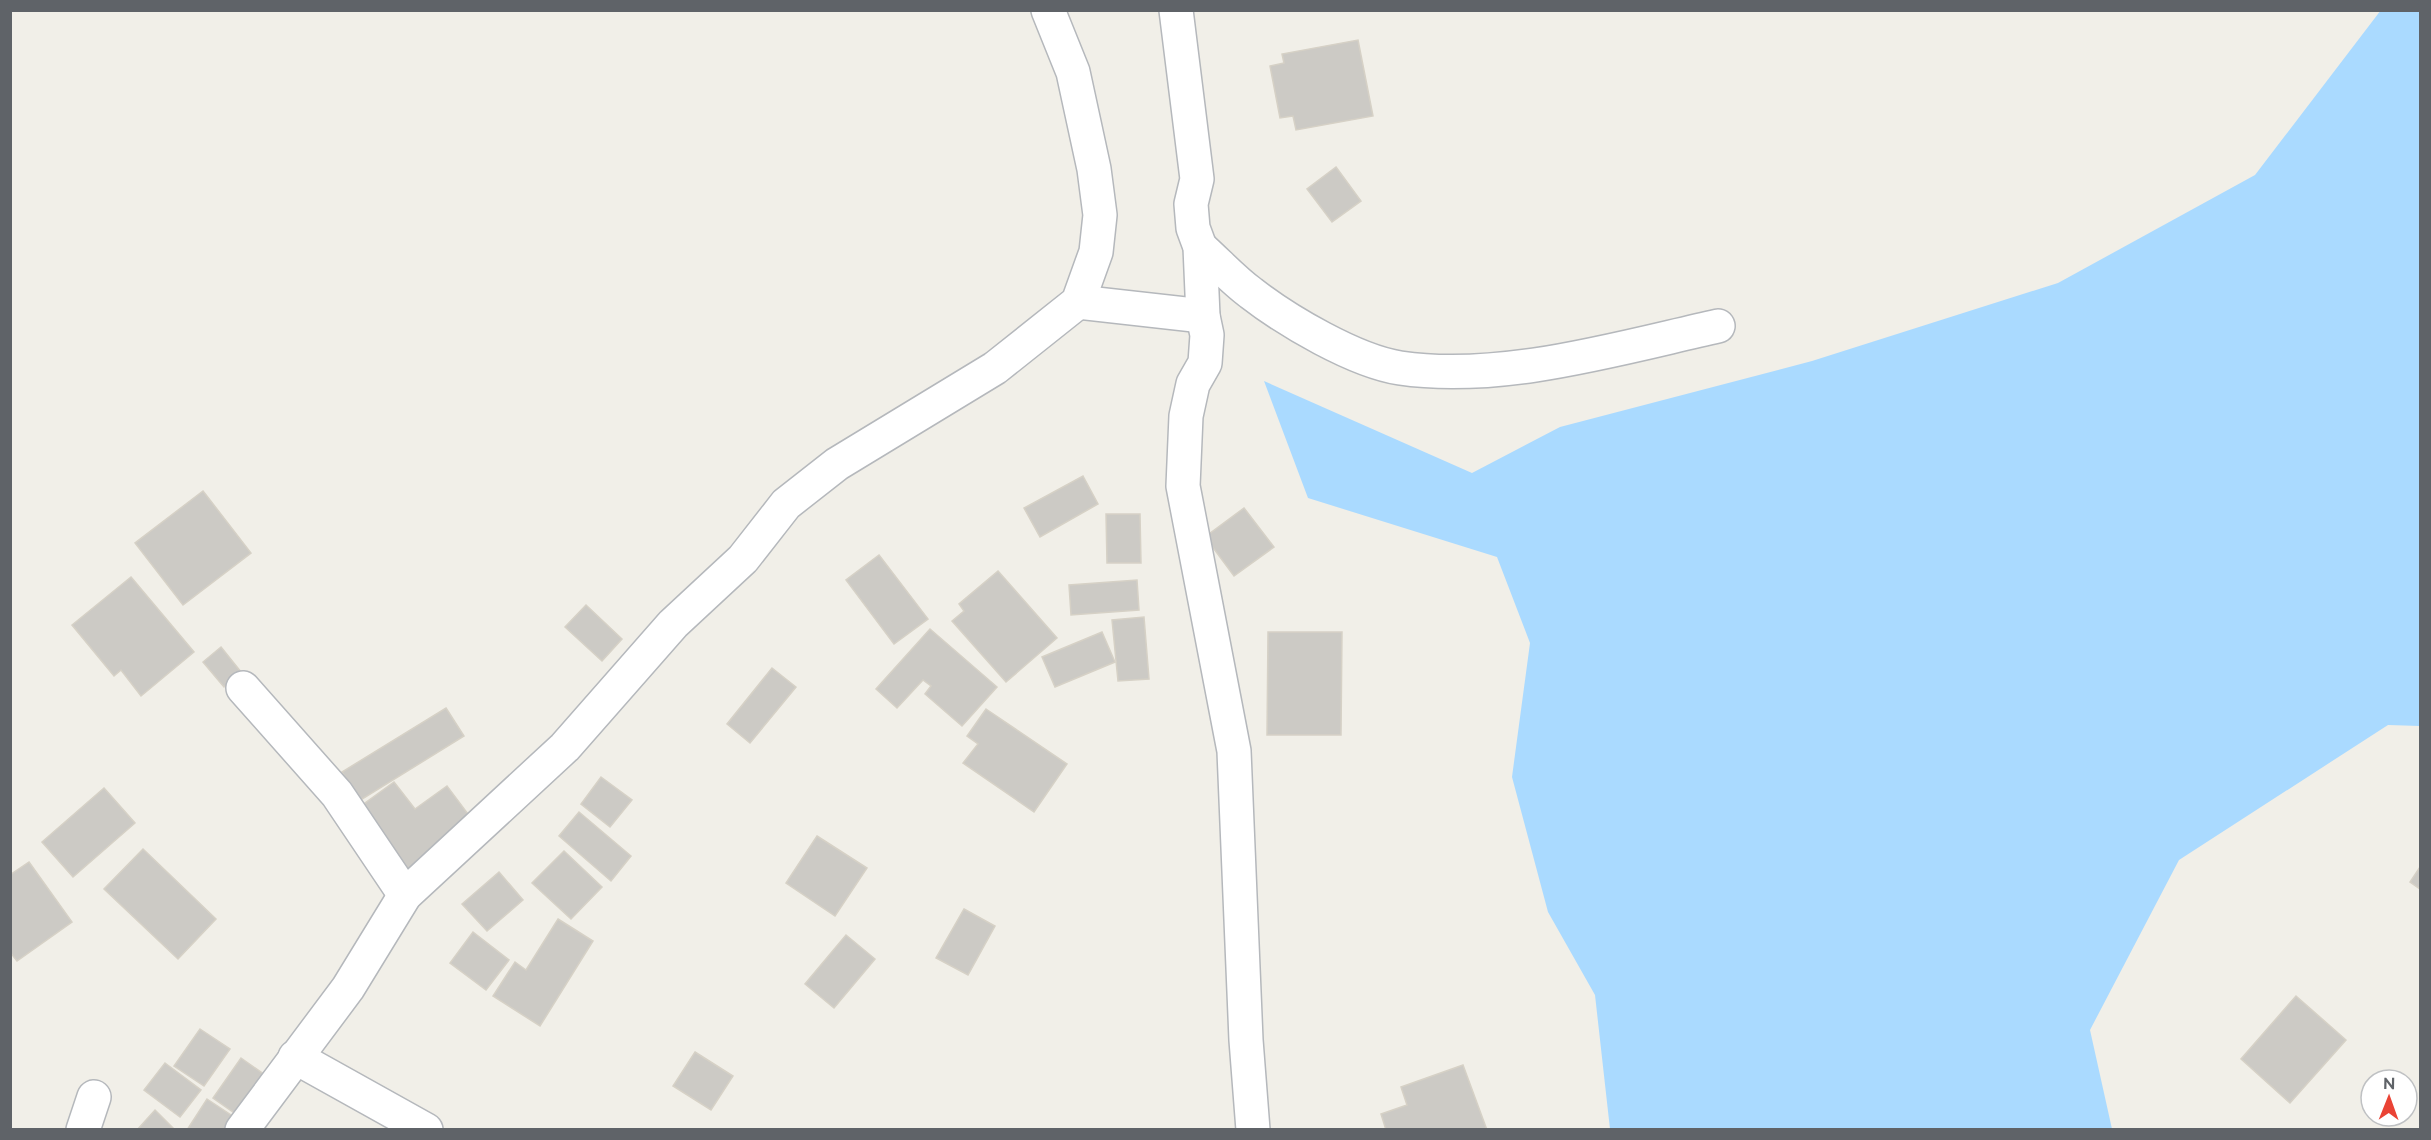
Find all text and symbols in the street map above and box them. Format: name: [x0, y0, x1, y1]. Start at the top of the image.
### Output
north arrow: [2359, 1068, 2419, 1128]
text: N: [2383, 1074, 2396, 1093]

